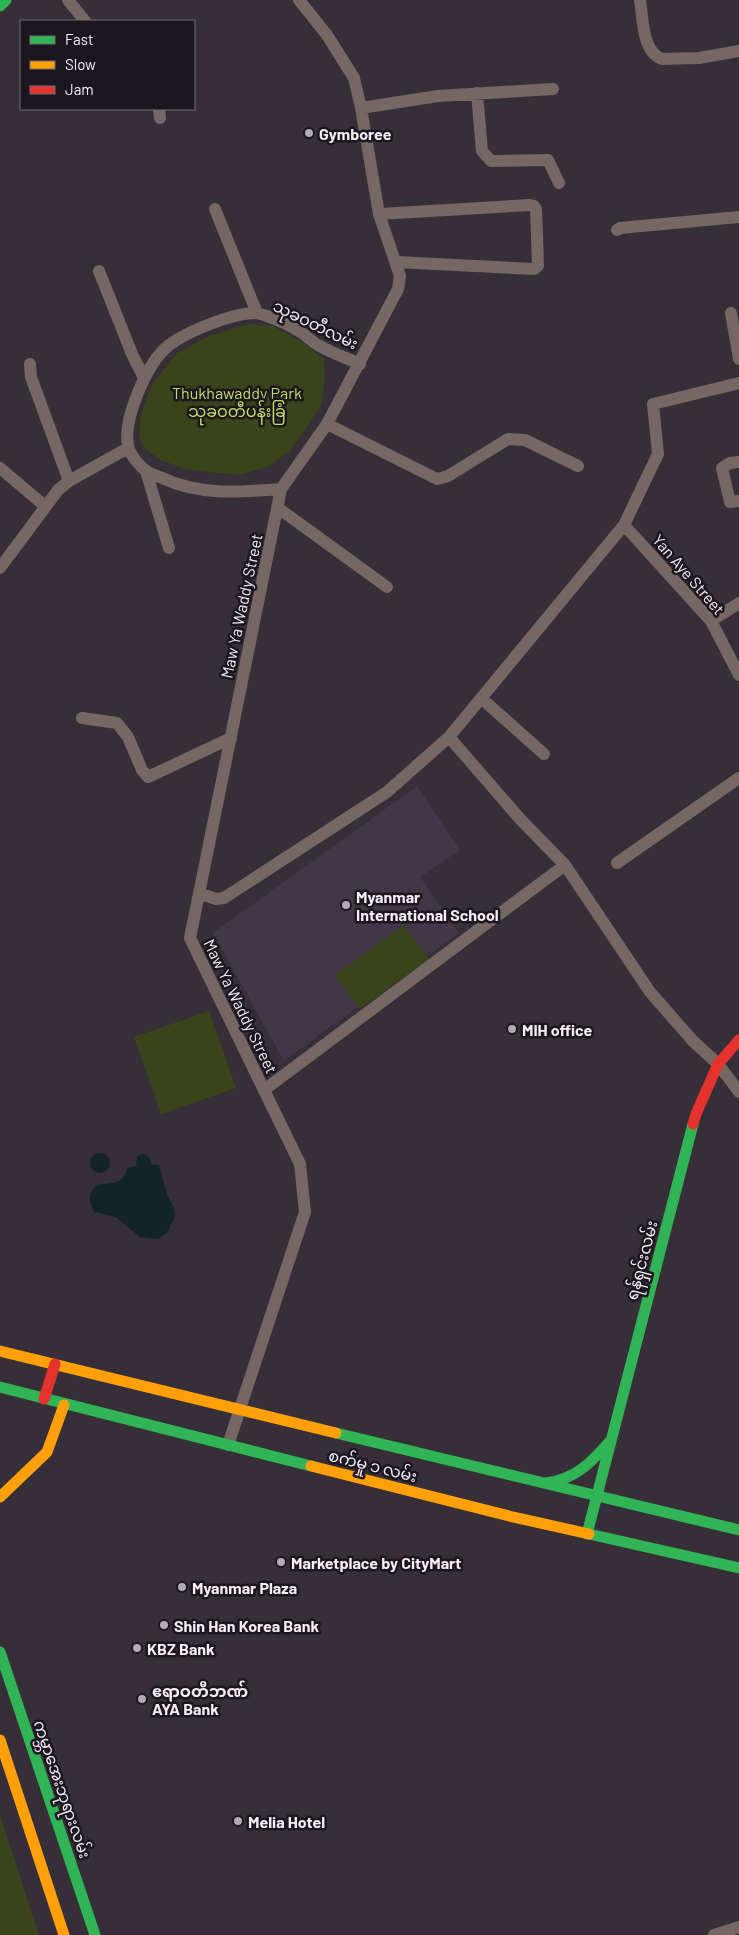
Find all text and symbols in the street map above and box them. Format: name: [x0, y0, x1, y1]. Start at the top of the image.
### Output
legend: [20, 20, 195, 110]
text: Fast: [65, 30, 93, 48]
text: Slow: [65, 55, 96, 73]
text: Jam: [65, 80, 94, 98]
place label: Gymboree: [319, 124, 392, 143]
marker: Gymboree: [303, 127, 315, 139]
street label: သုခဝတီလမ်း: [268, 294, 362, 358]
park label: Thukhawaddy Park သုခဝတီပန်းခြံ: [172, 383, 302, 426]
street label: Yan Aye Street: [649, 530, 729, 618]
street label: Maw Ya Waddy Street: [216, 532, 266, 680]
place label: Myanmar International School: [356, 887, 499, 924]
marker: Myanmar International School: [340, 899, 352, 911]
street label: Maw Ya Waddy Street: [200, 936, 282, 1076]
place label: MIH office: [522, 1020, 593, 1039]
marker: MIH office: [506, 1023, 518, 1035]
street label: ရန်ရှင်းလမ်း: [620, 1218, 666, 1303]
street label: စက်မှု ၁ လမ်း: [326, 1444, 419, 1490]
place label: Marketplace by CityMart: [291, 1553, 461, 1572]
marker: Marketplace by CityMart: [275, 1556, 287, 1568]
place label: Myanmar Plaza: [192, 1578, 297, 1597]
marker: Myanmar Plaza: [176, 1581, 188, 1593]
place label: Shin Han Korea Bank: [174, 1616, 319, 1635]
marker: Shin Han Korea Bank: [158, 1619, 170, 1631]
place label: KBZ Bank: [147, 1639, 215, 1658]
marker: KBZ Bank: [131, 1642, 143, 1654]
place label: ဧရာဝတီဘဏ် AYA Bank: [152, 1680, 248, 1718]
marker: ဧရာဝတီဘဏ် AYA Bank: [136, 1693, 148, 1705]
street label: ကမ္ဘာအေးဘုရားလမ်း: [25, 1717, 96, 1863]
place label: Melia Hotel: [248, 1812, 325, 1831]
marker: Melia Hotel: [232, 1815, 244, 1827]

